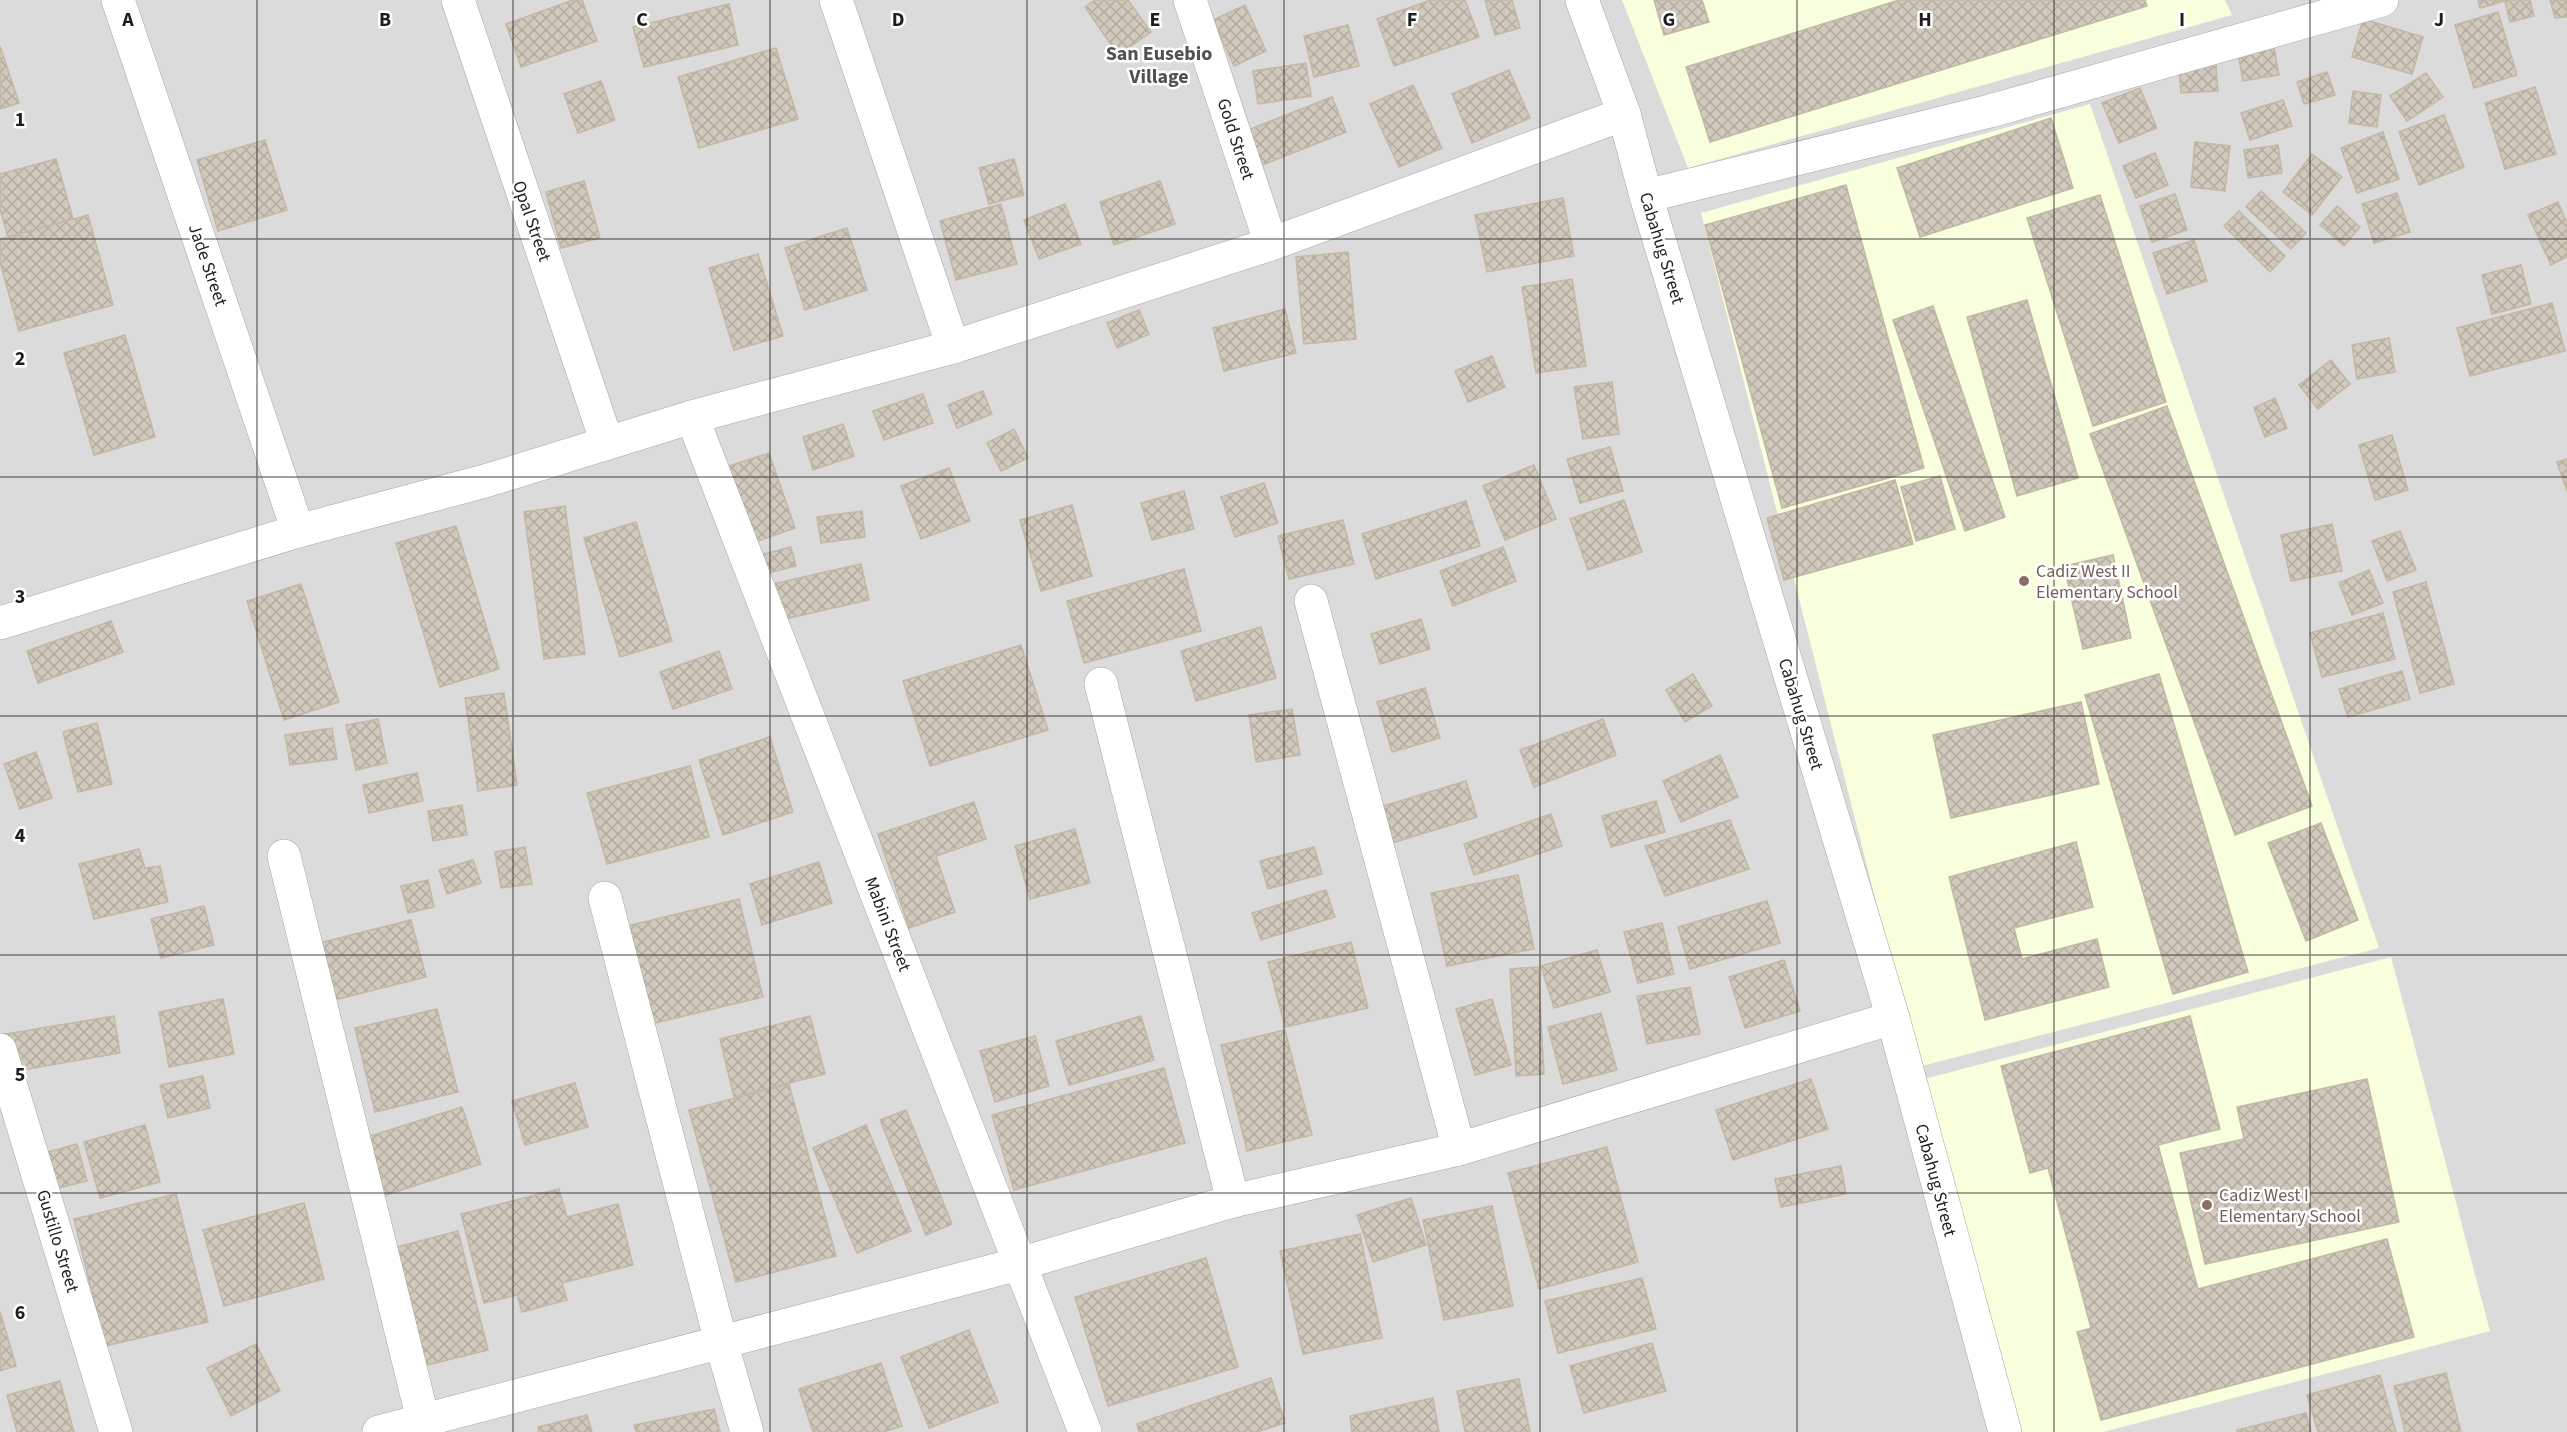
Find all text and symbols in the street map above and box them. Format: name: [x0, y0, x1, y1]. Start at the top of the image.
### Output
text: A: [121, 6, 134, 34]
text: B: [379, 6, 391, 34]
text: C: [636, 6, 648, 34]
text: D: [892, 6, 904, 34]
text: E: [1150, 6, 1160, 34]
text: F: [1407, 6, 1417, 34]
text: G: [1663, 6, 1675, 34]
text: H: [1918, 6, 1932, 34]
text: I: [2179, 6, 2185, 34]
text: J: [2434, 6, 2444, 34]
district label: San Eusebio Village: [1106, 40, 1212, 91]
street label: Gold Street: [1211, 95, 1260, 183]
text: 1: [15, 106, 25, 134]
street label: Opal Street: [506, 177, 557, 265]
street label: Cabahug Street: [1633, 189, 1690, 307]
street label: Jade Street: [182, 221, 233, 310]
text: 2: [15, 345, 25, 373]
place label: Cadiz West II Elementary School: [2036, 559, 2178, 605]
marker: Cadiz West II Elementary School: [2017, 574, 2031, 588]
text: 3: [15, 583, 25, 611]
street label: Cabahug Street: [1772, 655, 1829, 773]
text: 4: [15, 822, 26, 850]
street label: Mabini Street: [858, 873, 917, 975]
text: 5: [15, 1061, 25, 1089]
street label: Cabahug Street: [1908, 1121, 1963, 1239]
place label: Cadiz West I Elementary School: [2219, 1183, 2361, 1229]
street label: Gustillo Street: [30, 1187, 85, 1296]
marker: Cadiz West I Elementary School: [2200, 1198, 2214, 1212]
text: 6: [15, 1299, 25, 1327]

